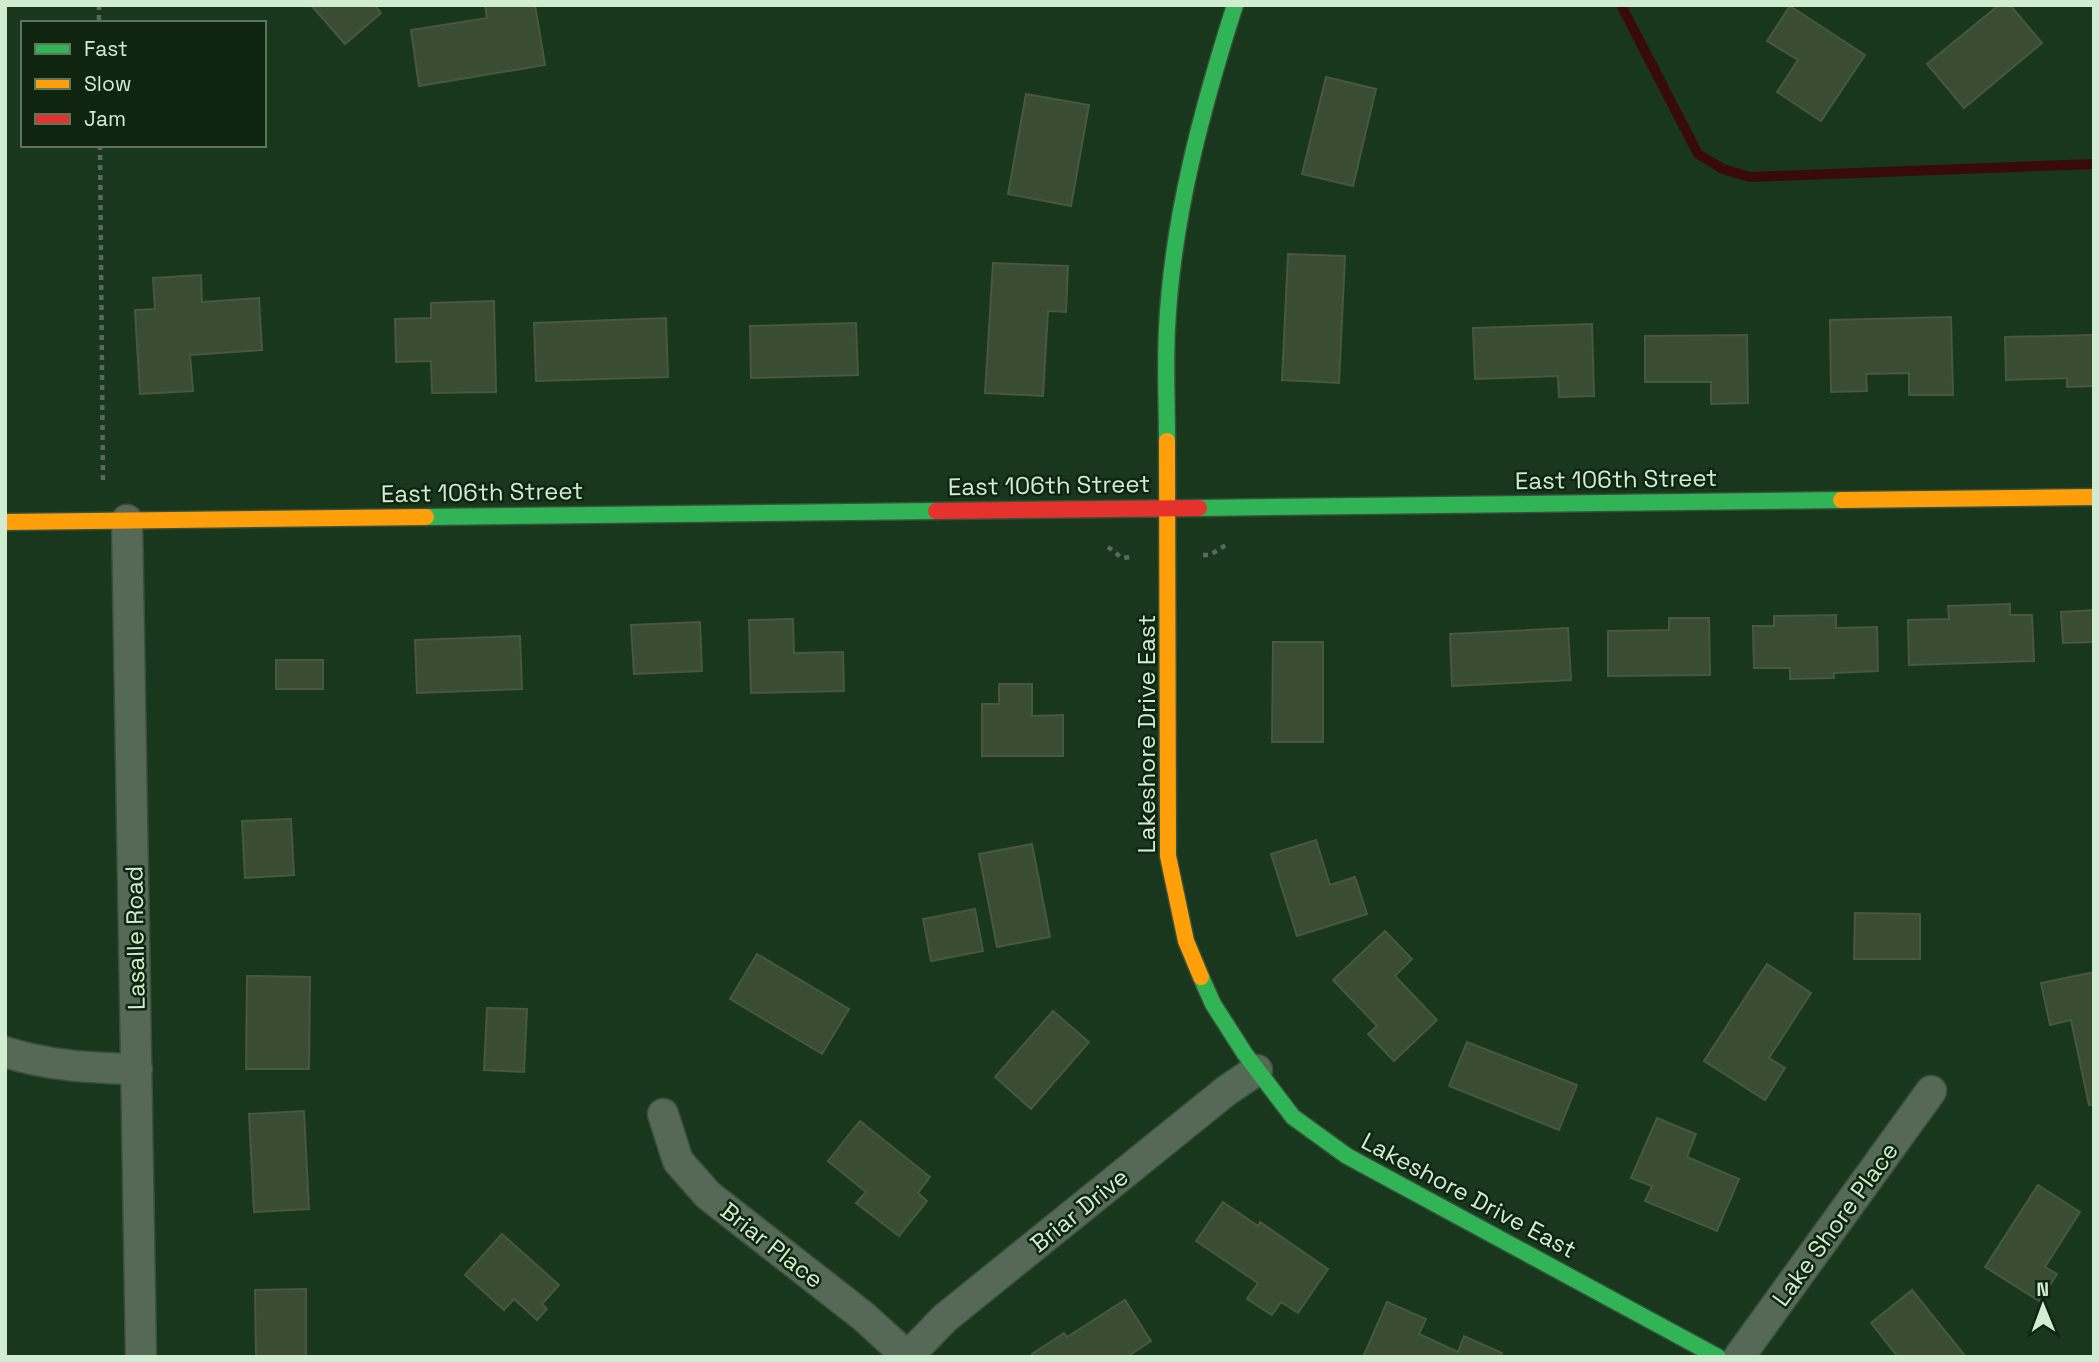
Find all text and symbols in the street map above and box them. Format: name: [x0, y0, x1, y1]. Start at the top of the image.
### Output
legend: [21, 21, 266, 147]
text: Fast: [84, 35, 128, 62]
text: Slow: [84, 70, 132, 97]
text: Jam: [84, 105, 126, 132]
street label: East 106th Street: [1515, 462, 1717, 496]
street label: East 106th Street: [948, 468, 1150, 502]
street label: East 106th Street: [381, 475, 583, 509]
street label: Lakeshore Drive East: [1131, 615, 1162, 853]
street label: Lasalle Road: [118, 866, 152, 1010]
street label: Lakeshore Drive East: [1356, 1125, 1582, 1265]
street label: Lake Shore Place: [1765, 1136, 1905, 1312]
street label: Briar Drive: [1024, 1161, 1134, 1259]
street label: Briar Place: [714, 1195, 830, 1295]
north arrow: [2008, 1271, 2078, 1341]
text: N: [2036, 1277, 2049, 1302]

